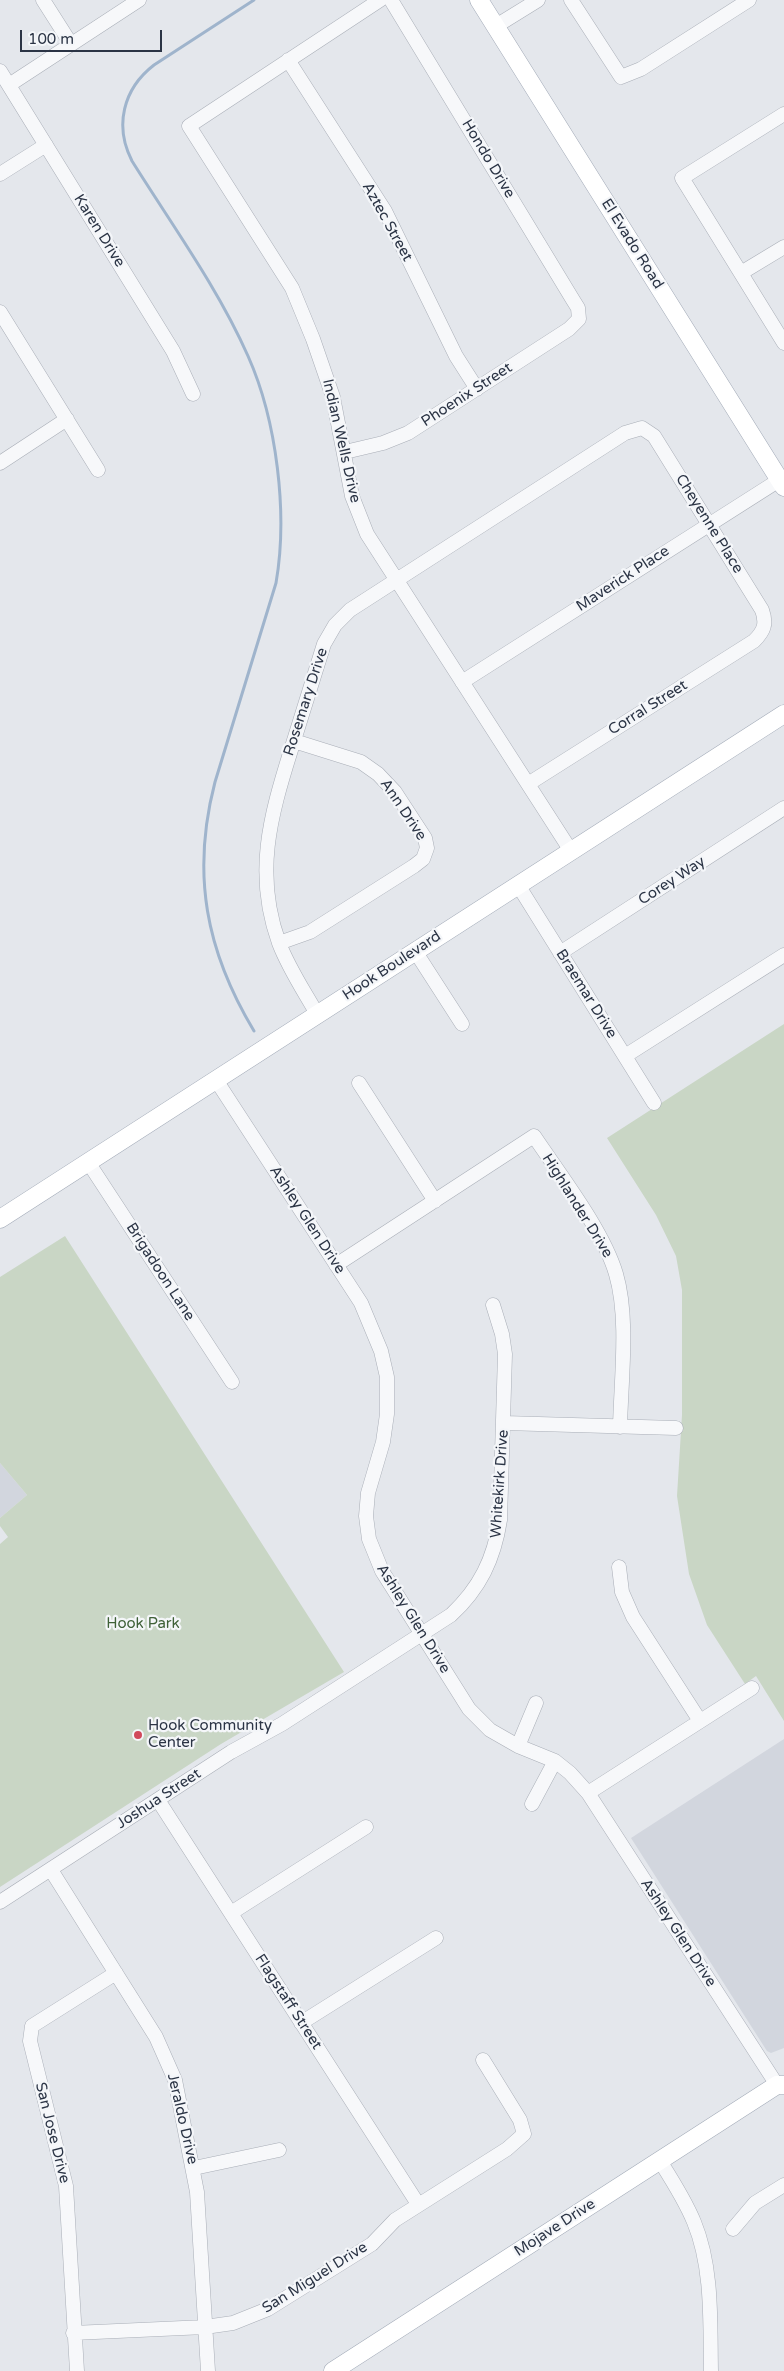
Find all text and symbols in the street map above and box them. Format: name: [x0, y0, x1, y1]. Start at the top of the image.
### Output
scale bar: [22, 20, 165, 52]
text: 100 m: [28, 30, 74, 48]
street label: Hondo Drive: [457, 116, 519, 202]
street label: Aztec Street: [358, 179, 416, 265]
street label: Karen Drive: [70, 191, 128, 271]
street label: El Evado Road: [597, 196, 667, 292]
street label: Phoenix Street: [418, 359, 516, 431]
street label: Indian Wells Drive: [318, 377, 364, 505]
street label: Cheyenne Place: [671, 471, 747, 577]
street label: Maverick Place: [573, 542, 673, 616]
street label: Rosemary Drive: [280, 646, 332, 758]
street label: Corral Street: [605, 677, 691, 739]
street label: Ann Drive: [376, 776, 430, 844]
street label: Corey Way: [635, 853, 709, 909]
street label: Hook Boulevard: [340, 928, 444, 1004]
street label: Braemar Drive: [551, 946, 621, 1042]
street label: Highlander Drive: [538, 1151, 616, 1261]
street label: Ashley Glen Drive: [265, 1163, 349, 1277]
street label: Brigadoon Lane: [122, 1220, 198, 1324]
street label: Whitekirk Drive: [487, 1429, 513, 1539]
street label: Ashley Glen Drive: [372, 1561, 454, 1677]
park label: Hook Park: [106, 1615, 180, 1633]
place label: Hook Community Center: [148, 1717, 272, 1752]
marker: Hook Community Center: [132, 1729, 144, 1741]
street label: Joshua Street: [114, 1765, 204, 1833]
street label: Ashley Glen Drive: [636, 1876, 720, 1990]
street label: Flagstaff Street: [250, 1951, 326, 2053]
street label: Jeraldo Drive: [163, 2072, 201, 2166]
street label: San Jose Drive: [31, 2081, 73, 2185]
street label: Mojave Drive: [511, 2195, 599, 2261]
street label: San Miguel Drive: [259, 2238, 371, 2318]

